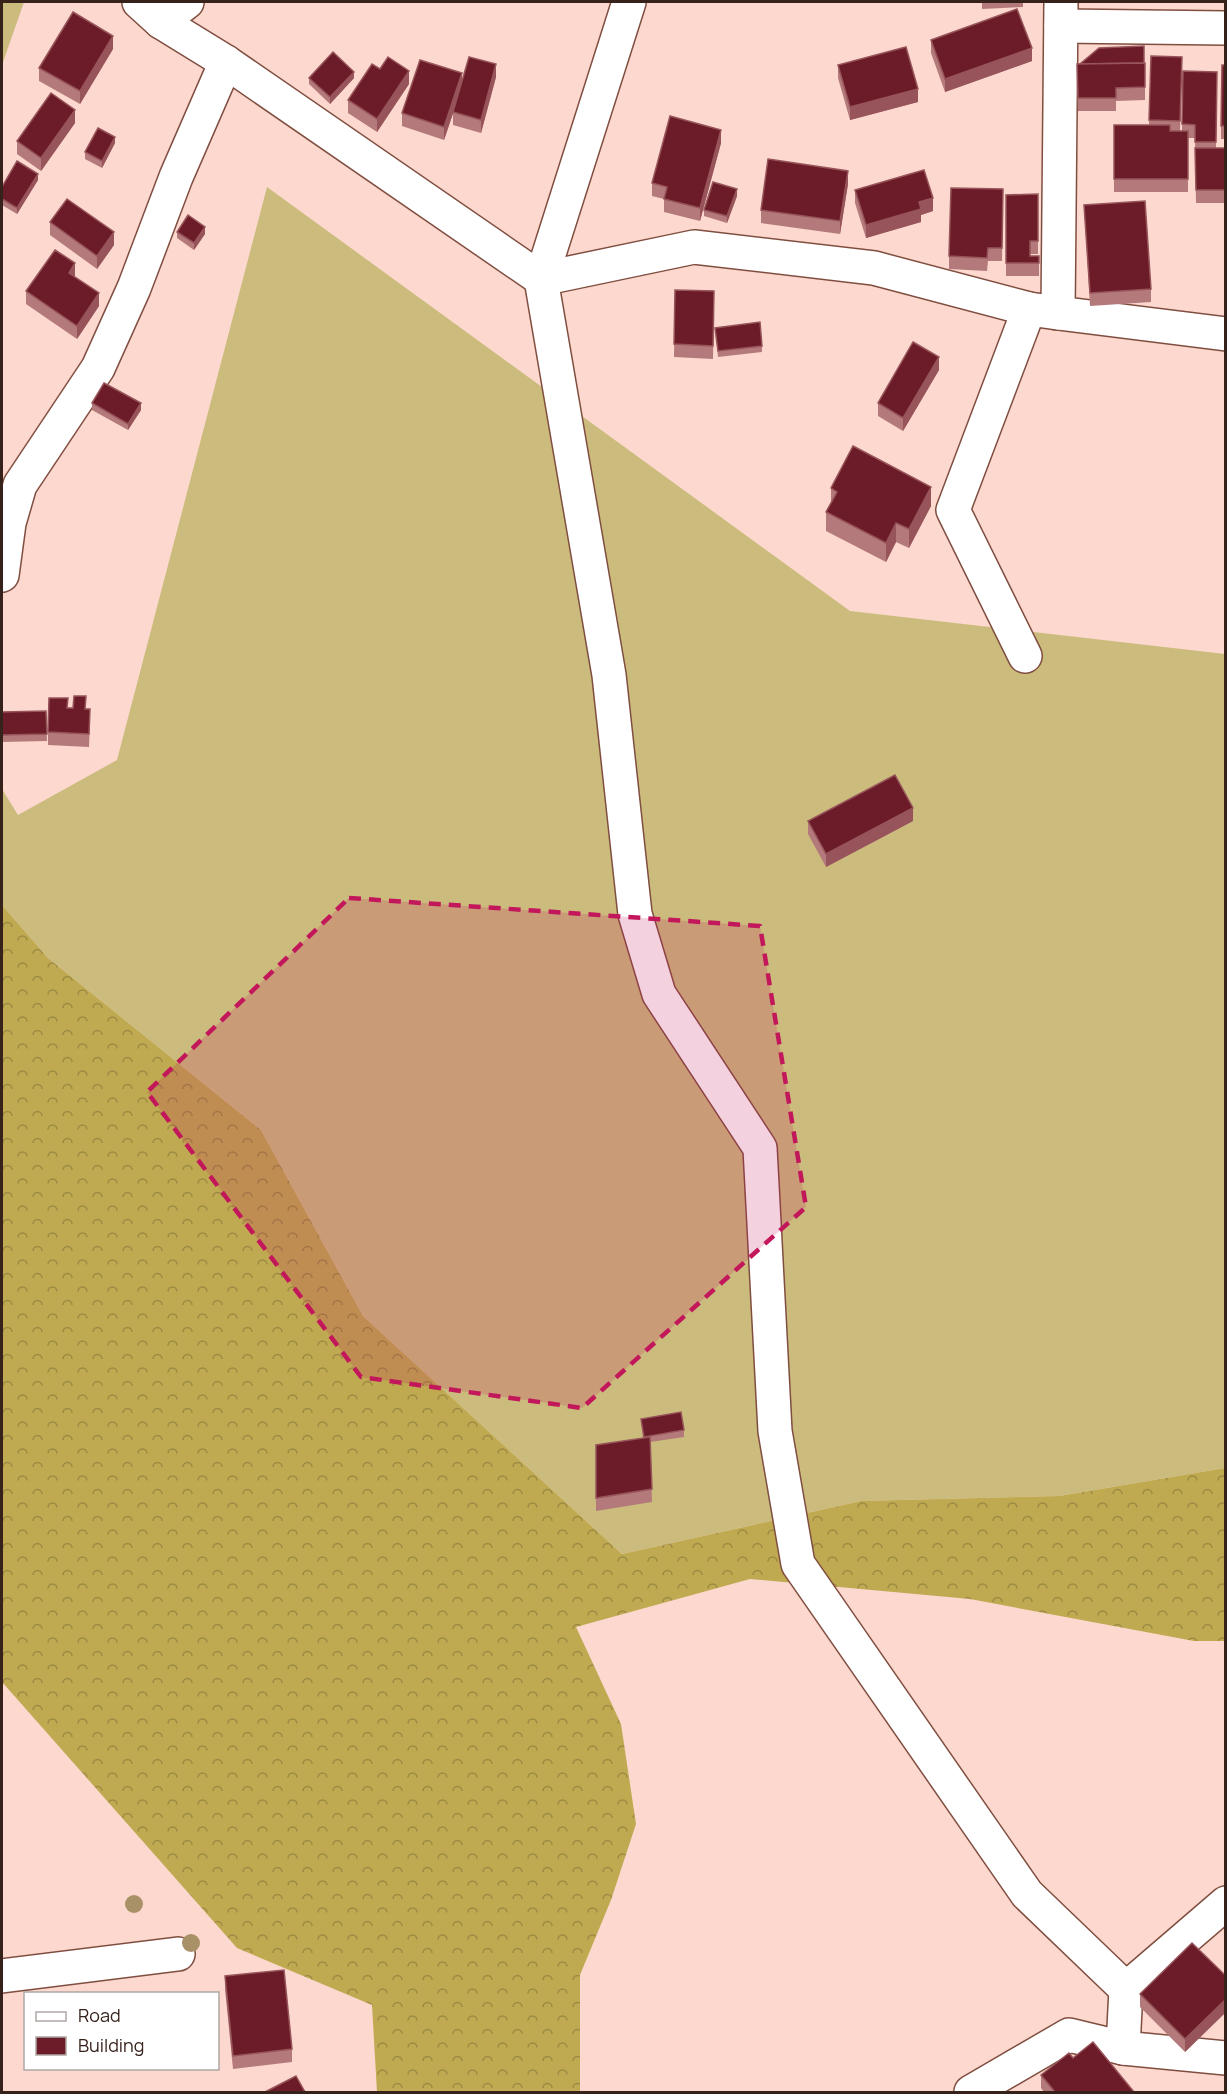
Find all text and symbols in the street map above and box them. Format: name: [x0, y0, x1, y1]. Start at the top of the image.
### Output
legend: [24, 1992, 219, 2070]
text: Road: [78, 2003, 121, 2027]
text: Building: [78, 2033, 144, 2057]

